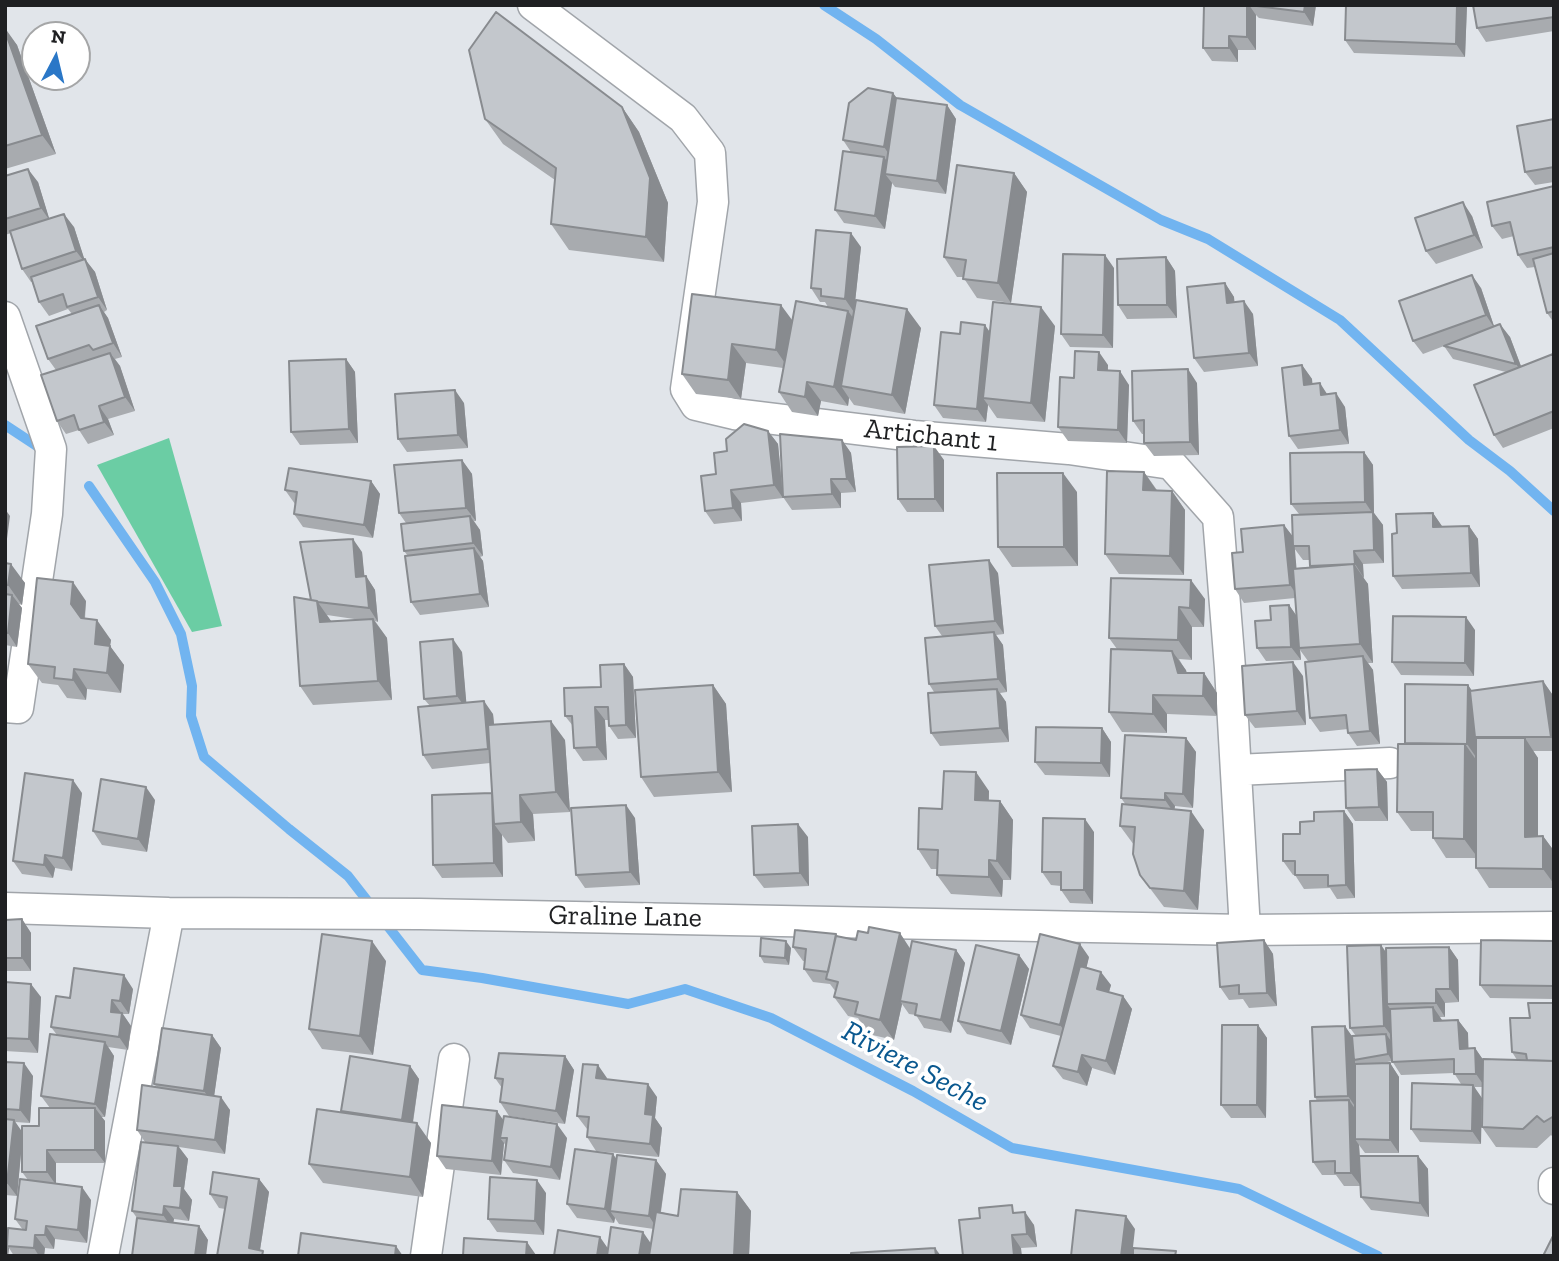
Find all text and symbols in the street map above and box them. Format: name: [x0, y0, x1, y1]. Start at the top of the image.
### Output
north arrow: [21, 21, 91, 91]
text: N: [50, 24, 67, 49]
street label: Artichant 1: [863, 412, 999, 460]
street label: Graline Lane: [548, 899, 702, 935]
water label: Riviere Seche: [836, 1013, 994, 1121]

